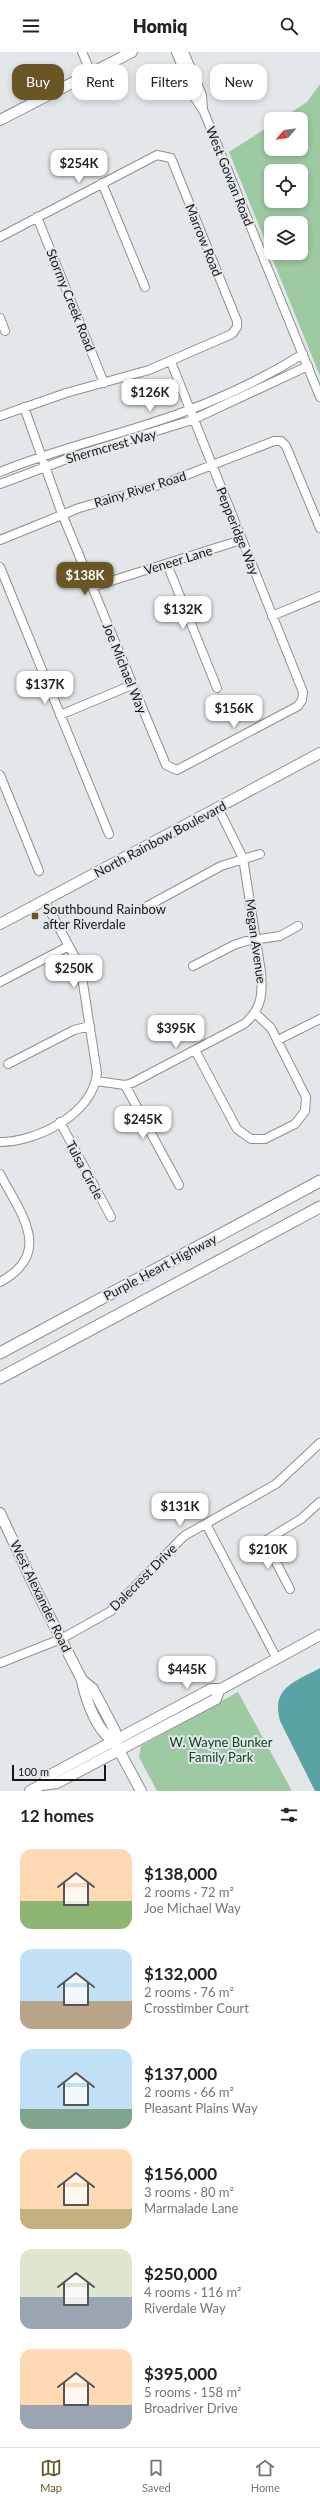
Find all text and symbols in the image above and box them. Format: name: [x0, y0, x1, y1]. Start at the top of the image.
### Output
icon: menu: [20, 15, 42, 37]
text: Homiq: [133, 15, 187, 37]
icon: search: [278, 15, 300, 37]
chip: Buy: [12, 64, 64, 100]
chip: Rent: [72, 64, 128, 100]
chip: Filters: [136, 64, 202, 100]
chip: New: [210, 64, 267, 100]
north arrow: [264, 112, 308, 156]
map controls: [264, 112, 308, 260]
street label: West Gowan Road: [203, 124, 257, 228]
pin: $254K: [51, 150, 107, 184]
text: $254K: [59, 155, 99, 171]
button: locate: [264, 164, 308, 208]
street label: Marrow Road: [182, 201, 226, 279]
button: layers: [264, 216, 308, 260]
street label: Stormy Creek Road: [43, 246, 99, 354]
pin: $126K: [122, 379, 178, 413]
text: $126K: [130, 384, 170, 400]
street label: Shermcrest Way: [64, 425, 158, 467]
street label: Rainy River Road: [92, 467, 188, 511]
street label: Pepperidge Way: [213, 485, 263, 578]
street label: Veneer Lane: [142, 542, 214, 578]
pin: $138K: [57, 562, 113, 596]
text: $138K: [65, 567, 105, 583]
pin: $132K: [155, 596, 211, 630]
text: $132K: [163, 601, 203, 617]
street label: Joe Michael Way: [99, 620, 151, 716]
pin: $137K: [17, 671, 73, 705]
text: $137K: [25, 676, 65, 692]
pin: $156K: [206, 695, 262, 729]
text: $156K: [214, 700, 254, 716]
street label: North Rainbow Boulevard: [91, 797, 229, 881]
street label: Megan Avenue: [242, 898, 270, 984]
place label: Southbound Rainbow after Riverdale: [43, 901, 166, 932]
marker: Southbound Rainbow after Riverdale: [30, 911, 40, 921]
pin: $250K: [46, 955, 102, 989]
text: $250K: [54, 960, 94, 976]
pin: $395K: [148, 1015, 204, 1049]
text: $395K: [156, 1020, 196, 1036]
pin: $245K: [115, 1106, 171, 1140]
text: $245K: [123, 1111, 163, 1127]
street label: Tulsa Circle: [63, 1138, 107, 1202]
street label: Purple Heart Highway: [101, 1230, 220, 1304]
pin: $131K: [152, 1493, 208, 1527]
text: $131K: [160, 1498, 200, 1514]
pin: $210K: [240, 1536, 296, 1570]
street label: West Alexander Road: [7, 1538, 75, 1654]
street label: Dalecrest Drive: [106, 1540, 180, 1614]
text: $210K: [248, 1541, 288, 1557]
pin: $445K: [159, 1656, 215, 1690]
text: $445K: [167, 1661, 207, 1677]
park label: W. Wayne Bunker Family Park: [170, 1734, 273, 1765]
scale bar: [12, 1763, 106, 1782]
text: 100 m: [18, 1765, 49, 1778]
icon: filters: [278, 1804, 300, 1826]
text: 12 homes: [20, 1805, 94, 1826]
text: $138,000: [144, 1863, 217, 1884]
icon: home: [52, 1865, 100, 1913]
text: 2 rooms · 72 m²: [144, 1884, 234, 1900]
text: Joe Michael Way: [144, 1900, 241, 1916]
text: $132,000: [144, 1963, 217, 1984]
icon: home: [52, 1965, 100, 2013]
text: 2 rooms · 76 m²: [144, 1984, 234, 2000]
text: Crosstimber Court: [144, 2000, 249, 2016]
text: $137,000: [144, 2063, 217, 2084]
icon: home: [52, 2065, 100, 2113]
text: 2 rooms · 66 m²: [144, 2084, 234, 2100]
text: Pleasant Plains Way: [144, 2100, 258, 2116]
text: $156,000: [144, 2163, 217, 2184]
icon: home: [52, 2165, 100, 2213]
text: 3 rooms · 80 m²: [144, 2184, 234, 2200]
text: Marmalade Lane: [144, 2200, 238, 2216]
text: $250,000: [144, 2263, 217, 2284]
icon: home: [52, 2265, 100, 2313]
text: 4 rooms · 116 m²: [144, 2284, 241, 2300]
text: Riverdale Way: [144, 2300, 226, 2316]
text: $395,000: [144, 2363, 217, 2384]
icon: home: [52, 2365, 100, 2413]
text: 5 rooms · 158 m²: [144, 2384, 241, 2400]
text: Broadriver Drive: [144, 2400, 238, 2416]
tab: Map: [40, 2457, 62, 2494]
tab: Saved: [142, 2457, 171, 2494]
tab: Home: [251, 2457, 280, 2494]

